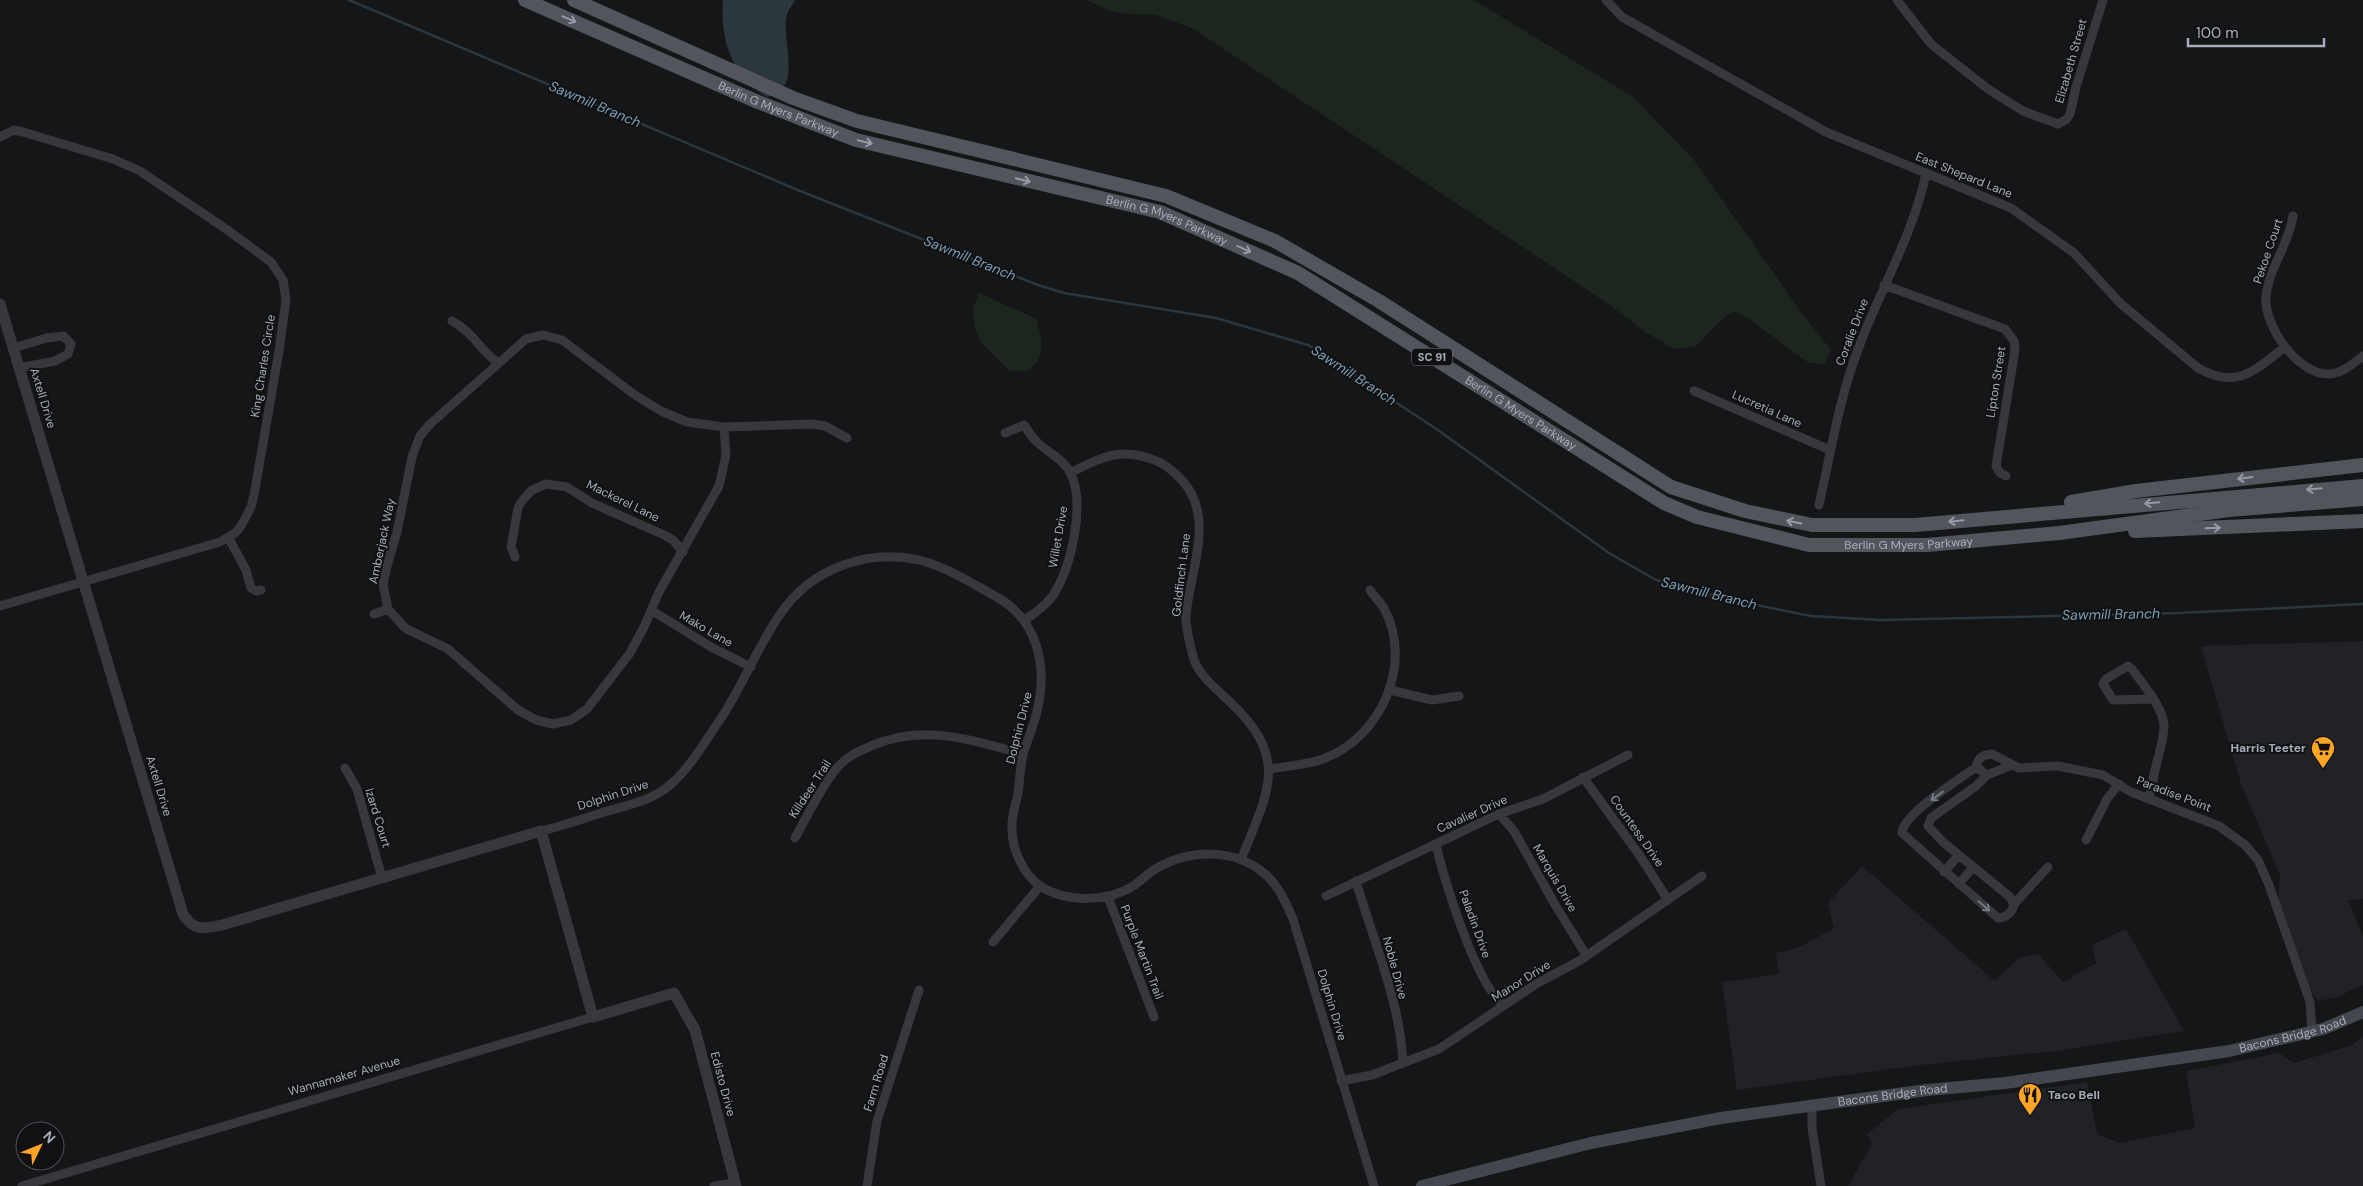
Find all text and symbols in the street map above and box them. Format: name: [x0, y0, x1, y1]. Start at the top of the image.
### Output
one-way arrow: [561, 15, 576, 25]
scale bar: [2188, 15, 2324, 47]
street label: Elizabeth Street: [2051, 17, 2091, 105]
text: 100 m: [2196, 23, 2239, 43]
water label: Sawmill Branch: [546, 77, 644, 131]
street label: Berlin G Myers Parkway: [716, 77, 841, 141]
one-way arrow: [856, 138, 872, 147]
street label: East Shepard Lane: [1913, 148, 2015, 202]
one-way arrow: [1014, 176, 1030, 185]
street label: Berlin G Myers Parkway: [1104, 191, 1231, 249]
street label: Pekoe Court: [2249, 216, 2287, 286]
water label: Sawmill Branch: [921, 231, 1019, 285]
one-way arrow: [1236, 244, 1251, 254]
street label: Coralie Drive: [1832, 296, 1872, 368]
street label: King Charles Circle: [247, 313, 279, 419]
water label: Sawmill Branch: [1308, 341, 1400, 409]
street label: Lipton Street: [1982, 345, 2010, 419]
road number: SC 91: [1412, 348, 1452, 366]
street label: Axtell Drive: [26, 366, 60, 430]
street label: Berlin G Myers Parkway: [1462, 372, 1580, 454]
street label: Lucretia Lane: [1730, 386, 1805, 432]
one-way arrow: [2237, 473, 2253, 483]
street label: Mackerel Lane: [584, 476, 662, 526]
one-way arrow: [2307, 484, 2323, 494]
street label: Amberjack Way: [365, 496, 399, 585]
one-way arrow: [2145, 499, 2161, 508]
street label: Willet Drive: [1045, 505, 1071, 569]
one-way arrow: [1786, 516, 1802, 526]
one-way arrow: [1948, 516, 1964, 526]
one-way arrow: [2205, 524, 2221, 533]
street label: Goldfinch Lane: [1168, 532, 1194, 617]
street label: Berlin G Myers Parkway: [1844, 533, 1974, 553]
water label: Sawmill Branch: [1659, 572, 1759, 614]
water label: Sawmill Branch: [2062, 604, 2160, 624]
street label: Mako Lane: [676, 607, 736, 651]
street label: Dolphin Drive: [1002, 690, 1036, 766]
supermarket icon: Harris Teeter: [2310, 735, 2336, 769]
place label: Harris Teeter: [2230, 740, 2306, 756]
street label: Axtell Drive: [142, 754, 176, 818]
street label: Killdeer Trail: [785, 757, 835, 821]
street label: Paradise Point: [2134, 772, 2214, 816]
street label: Dolphin Drive: [575, 776, 651, 814]
street label: Izard Court: [361, 786, 395, 850]
street label: Cavalier Drive: [1434, 791, 1510, 837]
one-way arrow: [1930, 791, 1944, 801]
street label: Countess Drive: [1606, 792, 1668, 870]
street label: Marquis Drive: [1529, 841, 1581, 915]
street label: Paladin Drive: [1455, 888, 1495, 960]
one-way arrow: [1977, 901, 1990, 912]
street label: Purple Martin Trail: [1117, 903, 1167, 1001]
street label: Noble Drive: [1379, 935, 1411, 1001]
street label: Manor Drive: [1488, 956, 1554, 1005]
street label: Dolphin Drive: [1314, 967, 1350, 1043]
street label: Bacons Bridge Road: [2237, 1012, 2349, 1056]
street label: Edisto Drive: [707, 1050, 739, 1118]
street label: Wannamaker Avenue: [286, 1052, 402, 1100]
street label: Farm Road: [860, 1053, 892, 1113]
street label: Bacons Bridge Road: [1837, 1080, 1948, 1110]
restaurant icon: Taco Bell: [2017, 1082, 2043, 1116]
place label: Taco Bell: [2048, 1087, 2100, 1103]
north arrow: [15, 1121, 65, 1171]
text: N: [39, 1127, 60, 1147]

